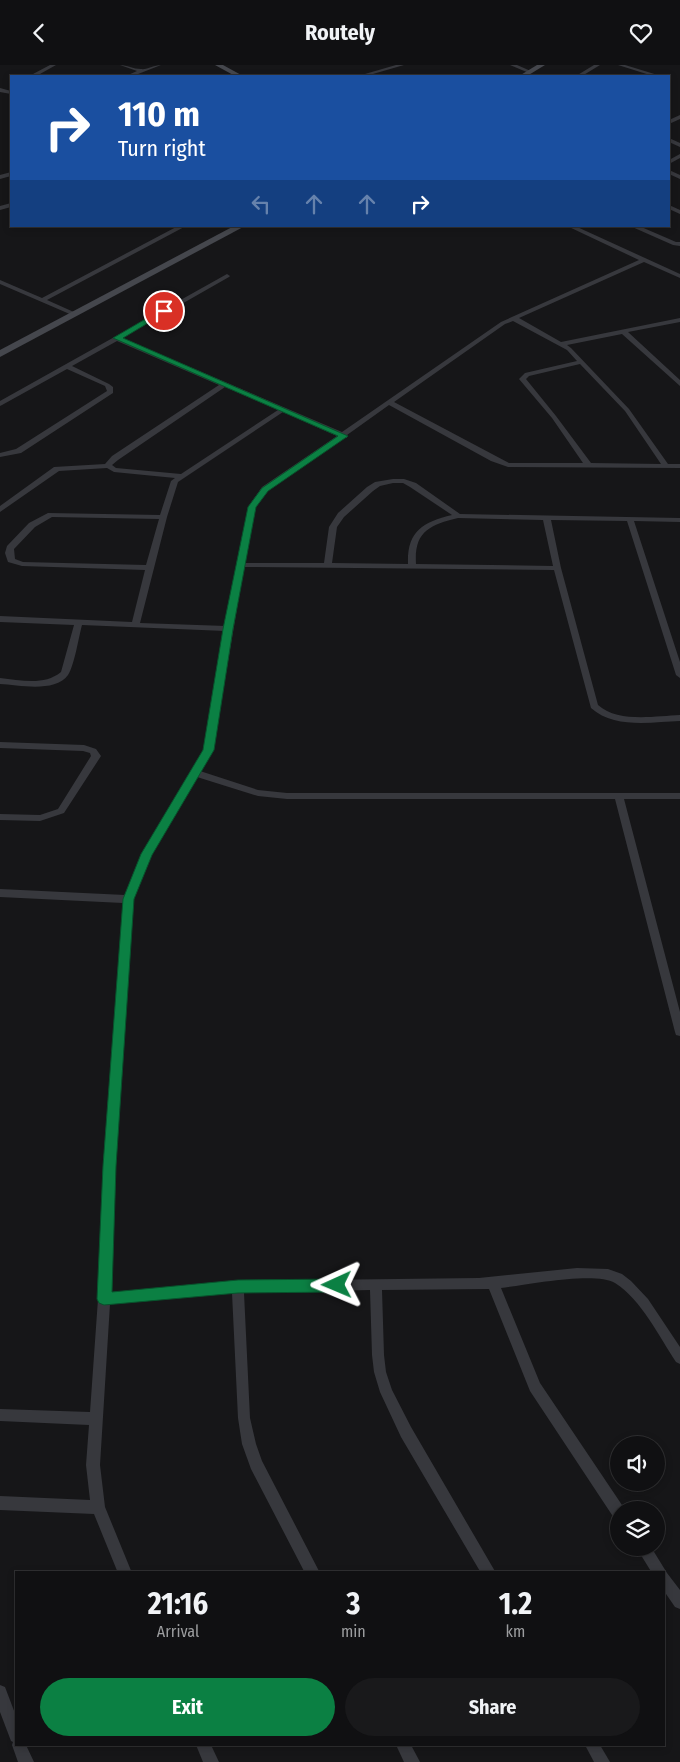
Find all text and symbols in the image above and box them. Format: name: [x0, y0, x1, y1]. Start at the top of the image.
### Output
icon: back: [25, 19, 53, 47]
text: Routely: [305, 19, 375, 46]
icon: heart: [627, 19, 655, 47]
text: 110 m: [118, 93, 200, 135]
icon: right: [35, 95, 100, 160]
text: Turn right: [118, 135, 206, 162]
icon: left: [247, 190, 275, 218]
icon: ahead: [300, 190, 328, 218]
icon: ahead: [353, 190, 381, 218]
icon: right: [406, 190, 434, 218]
pin: [143, 290, 185, 332]
icon: arrive: [150, 297, 178, 325]
position arrow: [310, 1258, 362, 1310]
map controls: [610, 1436, 665, 1556]
button: sound: [610, 1436, 665, 1491]
button: layers: [610, 1501, 665, 1556]
text: 21:16: [148, 1586, 208, 1622]
text: 3: [346, 1586, 361, 1622]
text: 1.2: [499, 1586, 532, 1622]
text: Arrival: [157, 1622, 199, 1641]
text: min: [341, 1622, 366, 1641]
text: km: [506, 1622, 525, 1641]
button: Exit: [40, 1678, 335, 1736]
button: Share: [345, 1678, 640, 1736]

